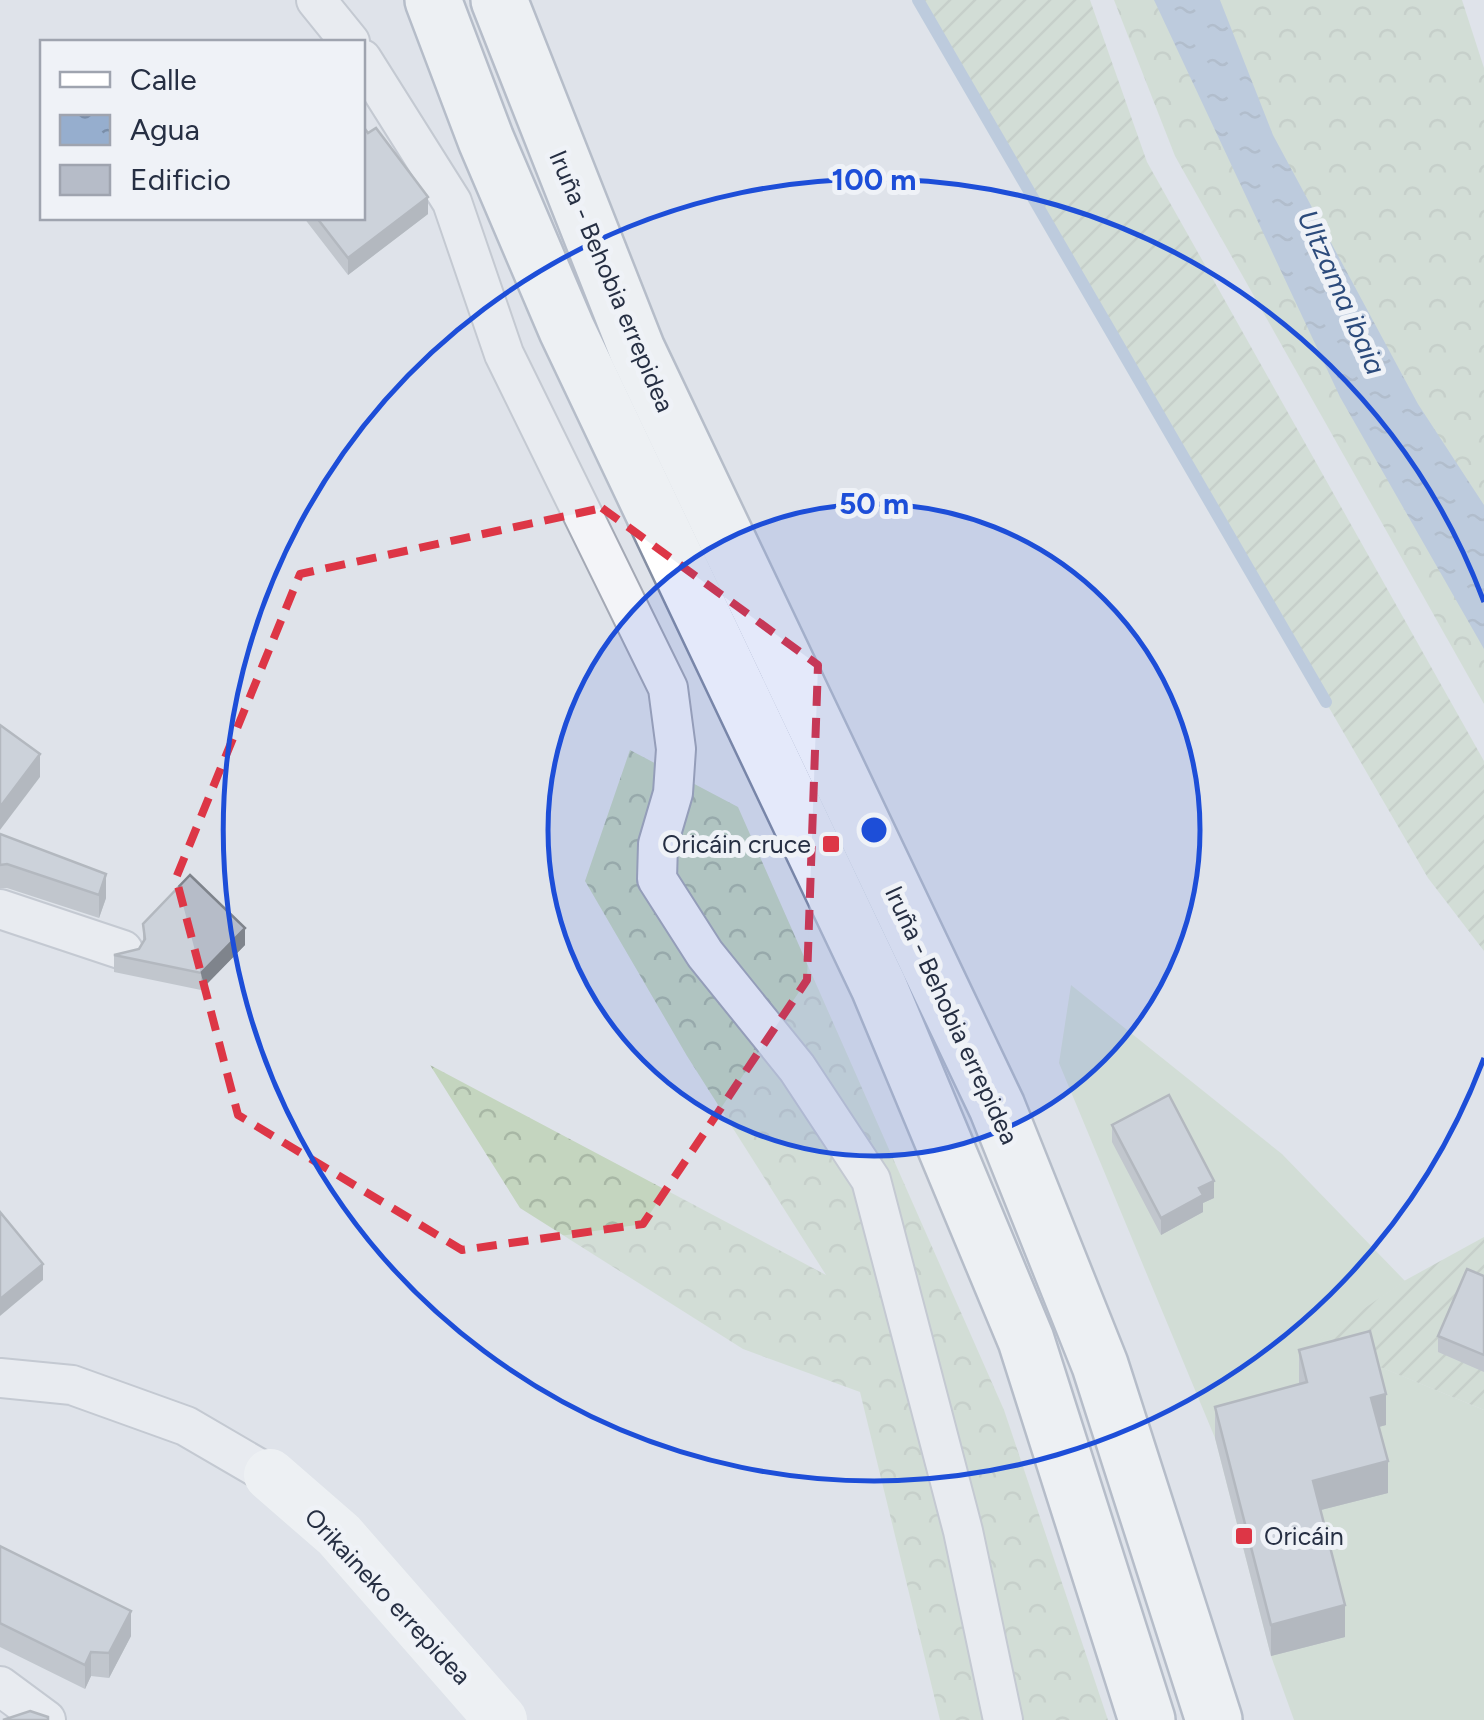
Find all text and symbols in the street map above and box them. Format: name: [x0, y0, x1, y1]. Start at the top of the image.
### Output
legend: [40, 40, 365, 220]
text: Calle: [130, 61, 197, 98]
text: Agua: [130, 111, 200, 148]
street label: Iruña - Behobia errepidea: [543, 146, 681, 416]
text: Edificio: [130, 161, 231, 198]
text: 100 m: [832, 161, 916, 198]
water label: Ultzama ibaia: [1291, 204, 1393, 380]
text: 50 m: [839, 485, 909, 522]
centre of rings: [856, 812, 892, 848]
place label: Oricáin cruce: [662, 829, 811, 859]
marker: Oricáin cruce: [820, 833, 842, 855]
street label: Iruña - Behobia errepidea: [879, 881, 1025, 1149]
street label: Orikaineko errepidea: [299, 1502, 477, 1690]
place label: Oricáin: [1264, 1521, 1344, 1551]
marker: Oricáin: [1233, 1525, 1255, 1547]

